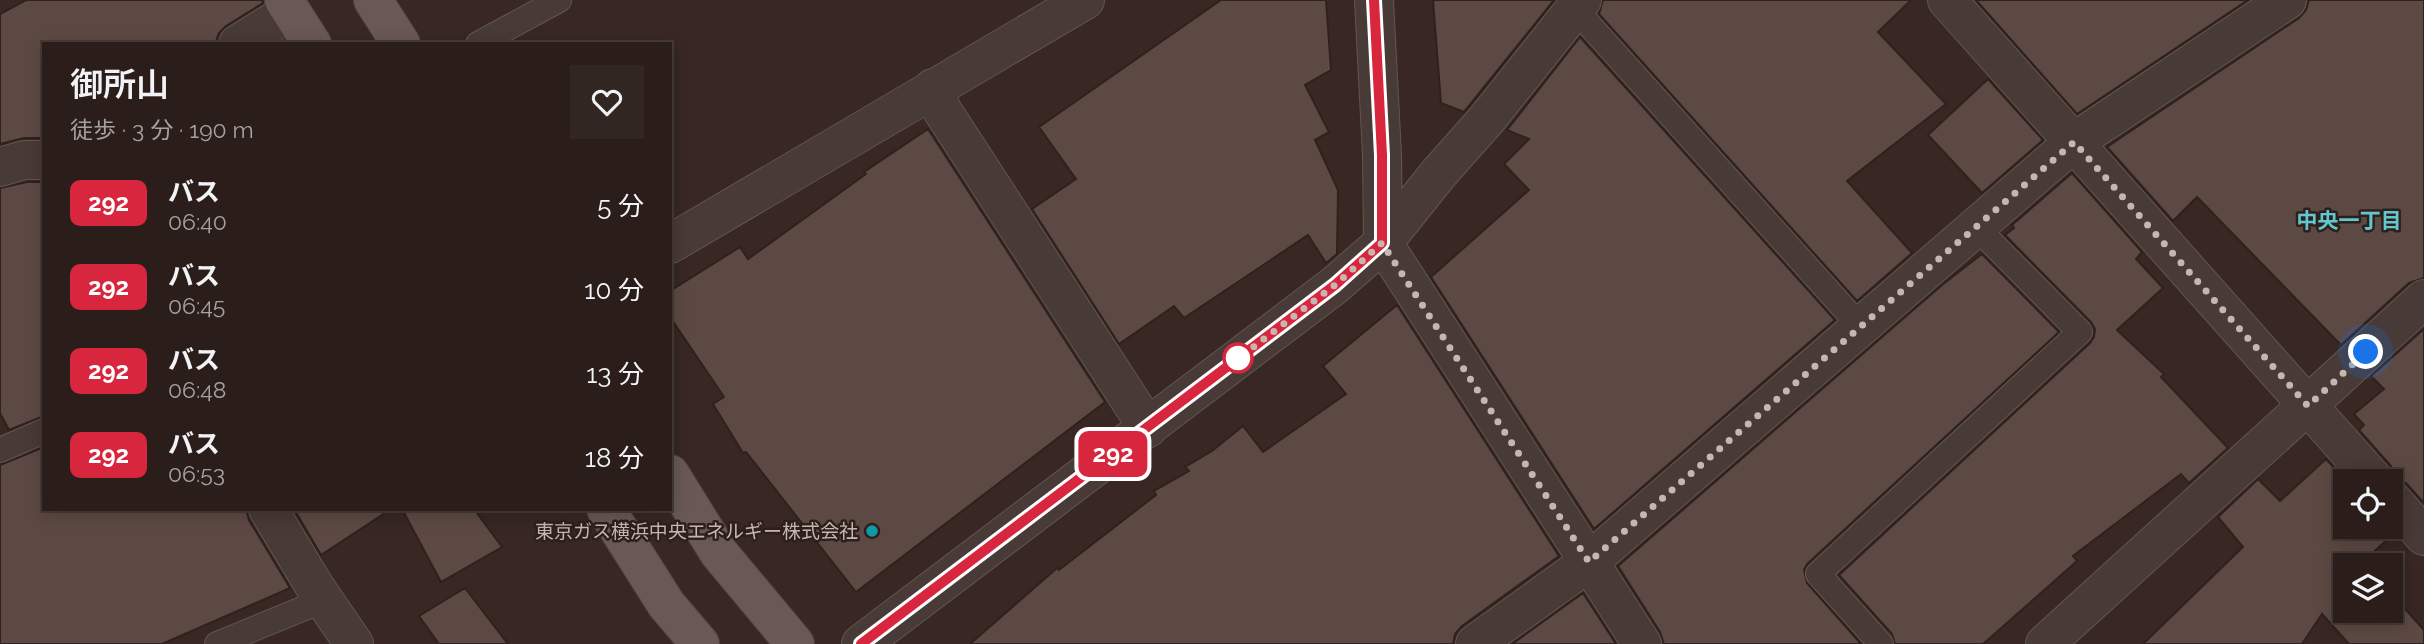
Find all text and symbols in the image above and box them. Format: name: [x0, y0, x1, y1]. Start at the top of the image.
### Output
text: 御所山: [70, 65, 169, 104]
button: heart: [570, 65, 644, 139]
text: 徒歩 · 3 分 · 190 m: [70, 116, 254, 143]
text: バス: [168, 177, 220, 207]
text: 292: [88, 188, 129, 217]
text: 5 分: [597, 191, 644, 221]
text: 06:40: [168, 208, 227, 235]
district label: 中央一丁目: [2297, 208, 2402, 233]
text: バス: [168, 261, 220, 291]
text: 292: [88, 272, 129, 301]
text: 10 分: [584, 275, 644, 305]
text: 06:45: [168, 292, 225, 319]
your location: [2348, 334, 2383, 369]
unlabelled marker: [1223, 343, 1253, 373]
text: バス: [168, 345, 220, 375]
text: 292: [88, 356, 129, 385]
text: 13 分: [586, 359, 644, 389]
text: 06:48: [168, 376, 226, 403]
text: バス: [168, 429, 220, 459]
line badge: 292: [1073, 431, 1153, 477]
text: 292: [1092, 439, 1134, 468]
text: 292: [88, 440, 129, 469]
text: 18 分: [585, 443, 644, 473]
text: 06:53: [168, 460, 225, 487]
map controls: [2333, 469, 2403, 623]
button: locate: [2333, 469, 2403, 539]
place label: 東京ガス横浜中央エネルギー株式会社: [535, 520, 858, 542]
marker: 東京ガス横浜中央エネルギー株式会社: [864, 523, 880, 539]
button: layers: [2333, 553, 2403, 623]

